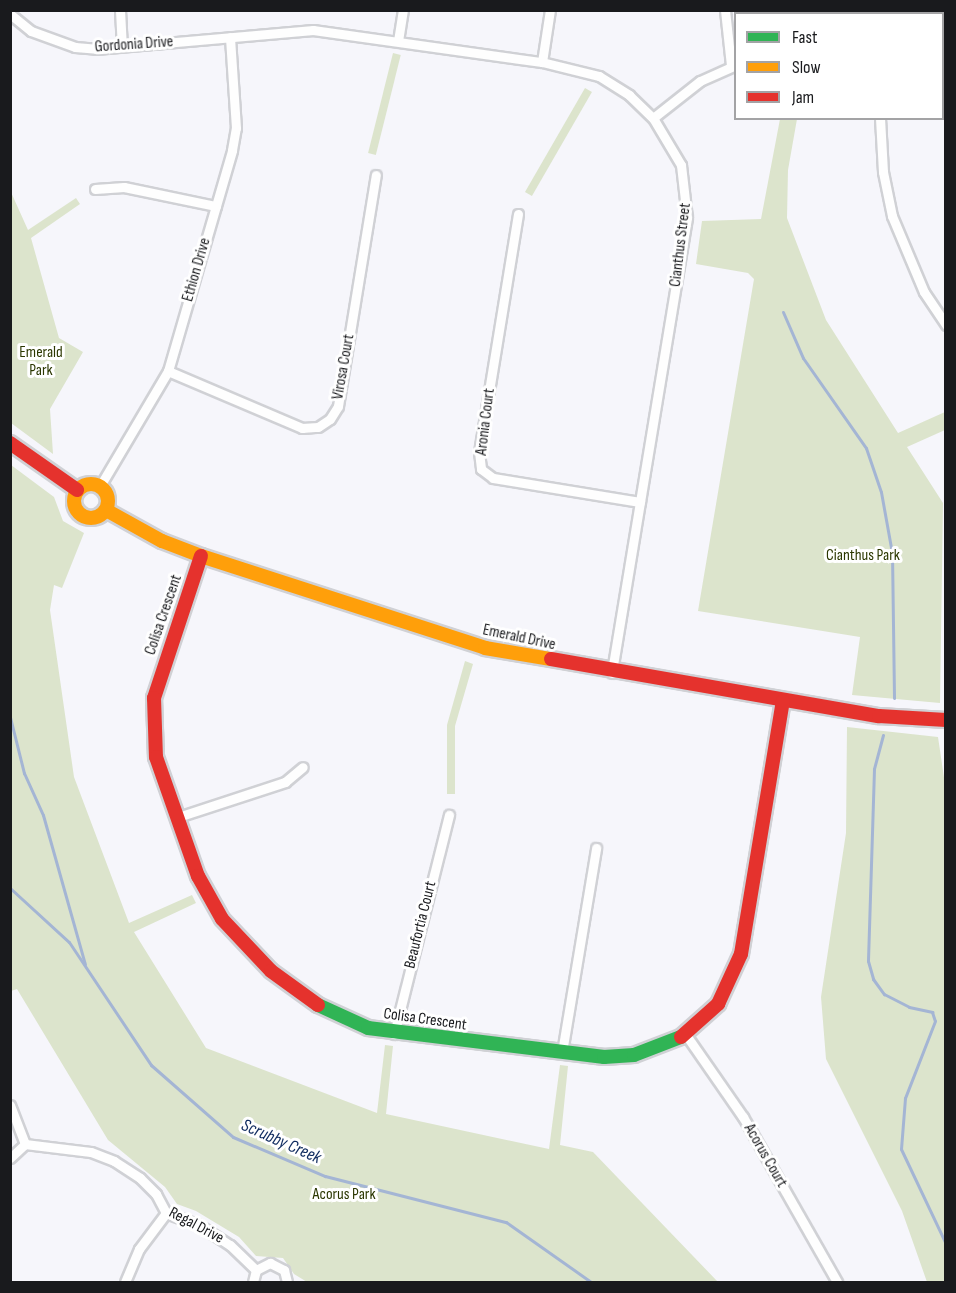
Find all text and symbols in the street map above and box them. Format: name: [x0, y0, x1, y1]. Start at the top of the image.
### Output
legend: [734, 12, 944, 120]
text: Fast: [792, 27, 817, 48]
street label: Gordonia Drive: [94, 33, 174, 57]
text: Slow: [792, 57, 821, 78]
text: Jam: [792, 87, 814, 108]
street label: Cianthus Street: [666, 202, 696, 288]
street label: Ethion Drive: [179, 236, 215, 304]
street label: Virosa Court: [329, 333, 359, 401]
park label: Emerald Park: [19, 343, 63, 381]
street label: Aronia Court: [472, 387, 500, 457]
park label: Cianthus Park: [826, 546, 900, 566]
street label: Colisa Crescent: [141, 572, 187, 658]
street label: Emerald Drive: [481, 621, 557, 655]
street label: Beaufortia Court: [401, 879, 441, 971]
street label: Colisa Crescent: [382, 1005, 468, 1035]
water label: Scrubby Creek: [238, 1115, 324, 1169]
street label: Acorus Court: [739, 1121, 791, 1191]
park label: Acorus Park: [312, 1185, 376, 1205]
street label: Regal Drive: [165, 1204, 227, 1248]

